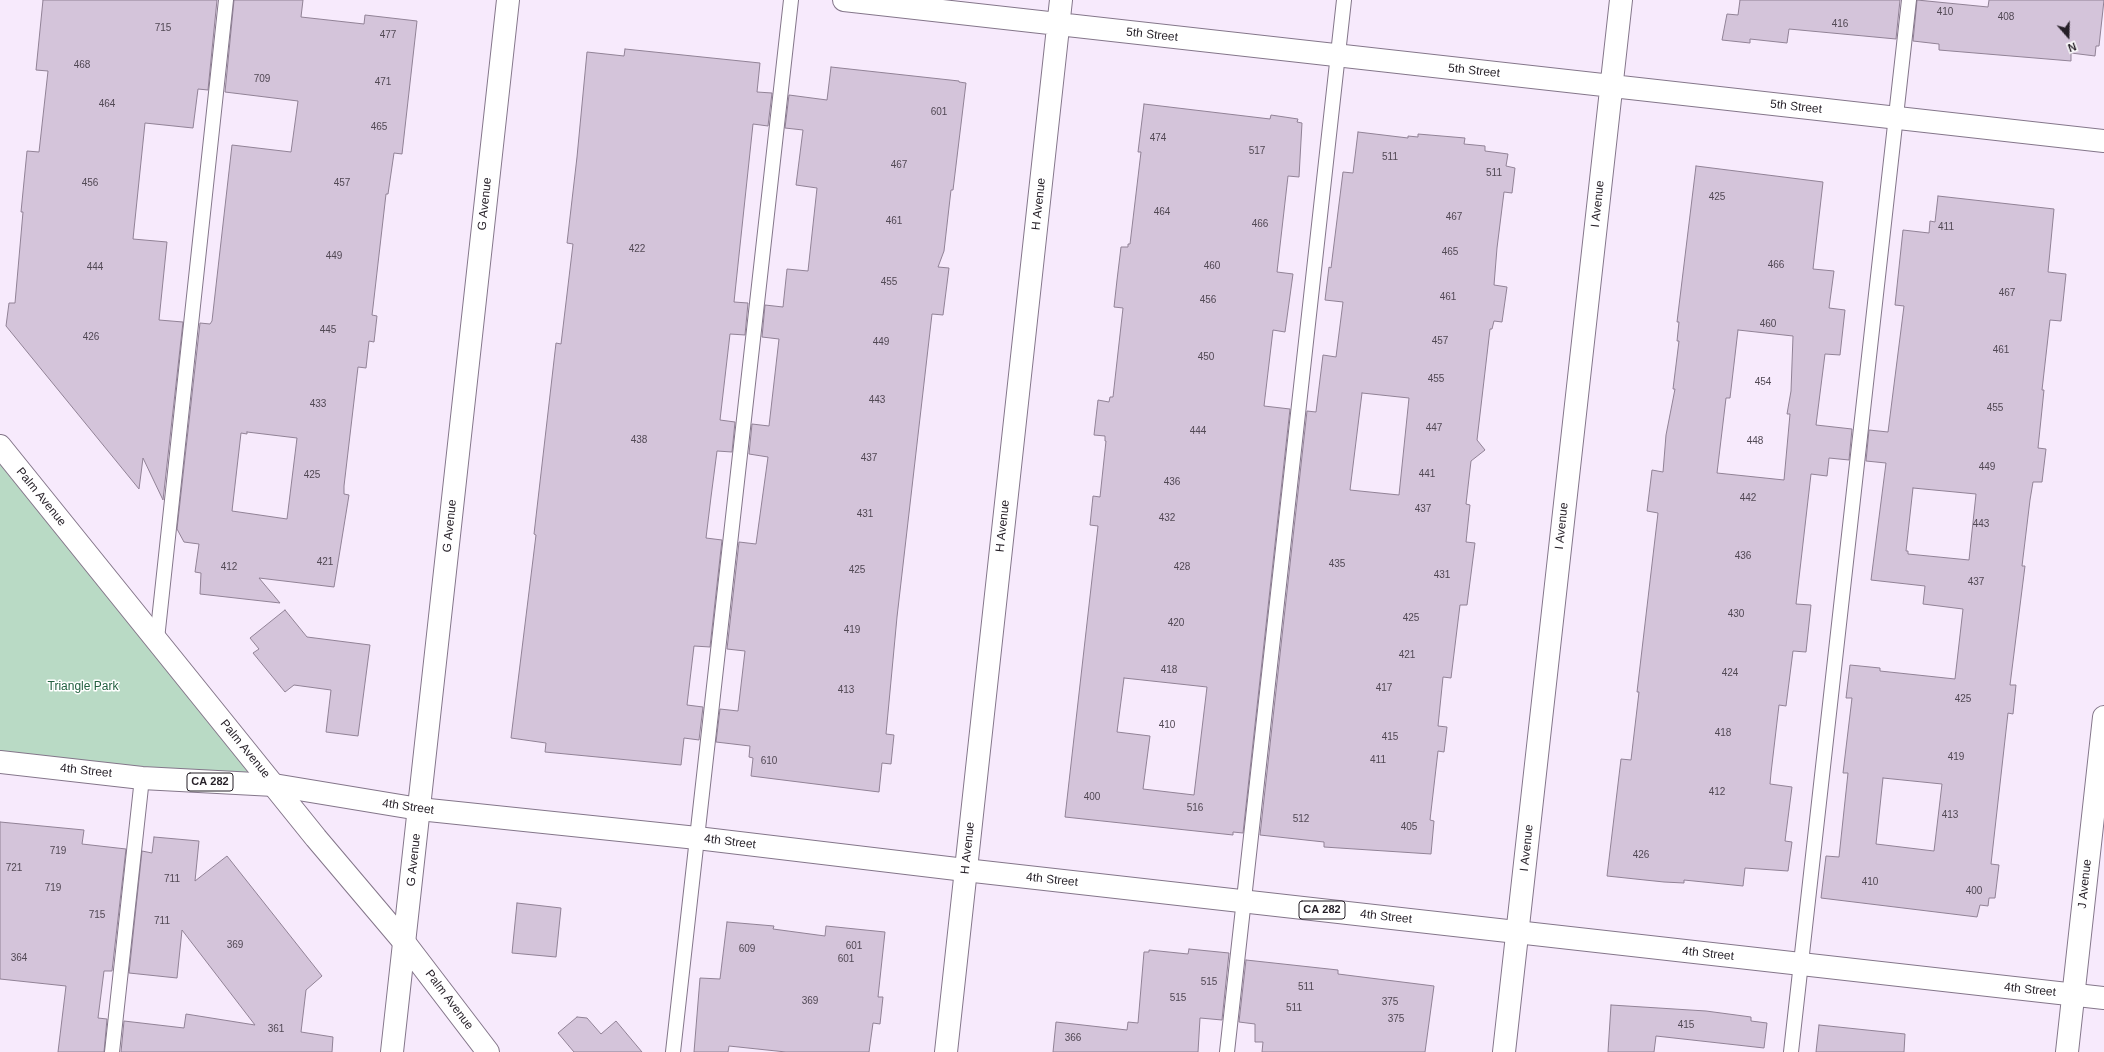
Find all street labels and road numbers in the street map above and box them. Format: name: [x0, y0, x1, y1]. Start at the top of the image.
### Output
street label: 5th Street: [1125, 25, 1179, 45]
street label: 5th Street: [1447, 61, 1501, 81]
street label: 5th Street: [1769, 97, 1823, 117]
street label: G Avenue: [475, 177, 495, 231]
street label: H Avenue: [1029, 177, 1049, 231]
street label: I Avenue: [1588, 180, 1608, 228]
street label: Palm Avenue: [13, 465, 69, 529]
street label: G Avenue: [440, 499, 460, 553]
street label: H Avenue: [993, 499, 1013, 553]
street label: I Avenue: [1552, 502, 1572, 550]
street label: Palm Avenue: [217, 717, 273, 781]
street label: 4th Street: [59, 761, 113, 781]
road number: CA 282: [187, 773, 233, 791]
street label: 4th Street: [381, 796, 435, 818]
street label: H Avenue: [958, 821, 978, 875]
street label: I Avenue: [1517, 824, 1537, 872]
street label: 4th Street: [703, 832, 757, 852]
street label: G Avenue: [404, 833, 424, 887]
street label: J Avenue: [2075, 858, 2095, 910]
street label: 4th Street: [1025, 870, 1079, 890]
road number: CA 282: [1299, 901, 1345, 919]
street label: 4th Street: [1359, 907, 1413, 927]
street label: 4th Street: [1681, 944, 1735, 964]
street label: Palm Avenue: [422, 967, 476, 1033]
street label: 4th Street: [2003, 980, 2057, 1000]

